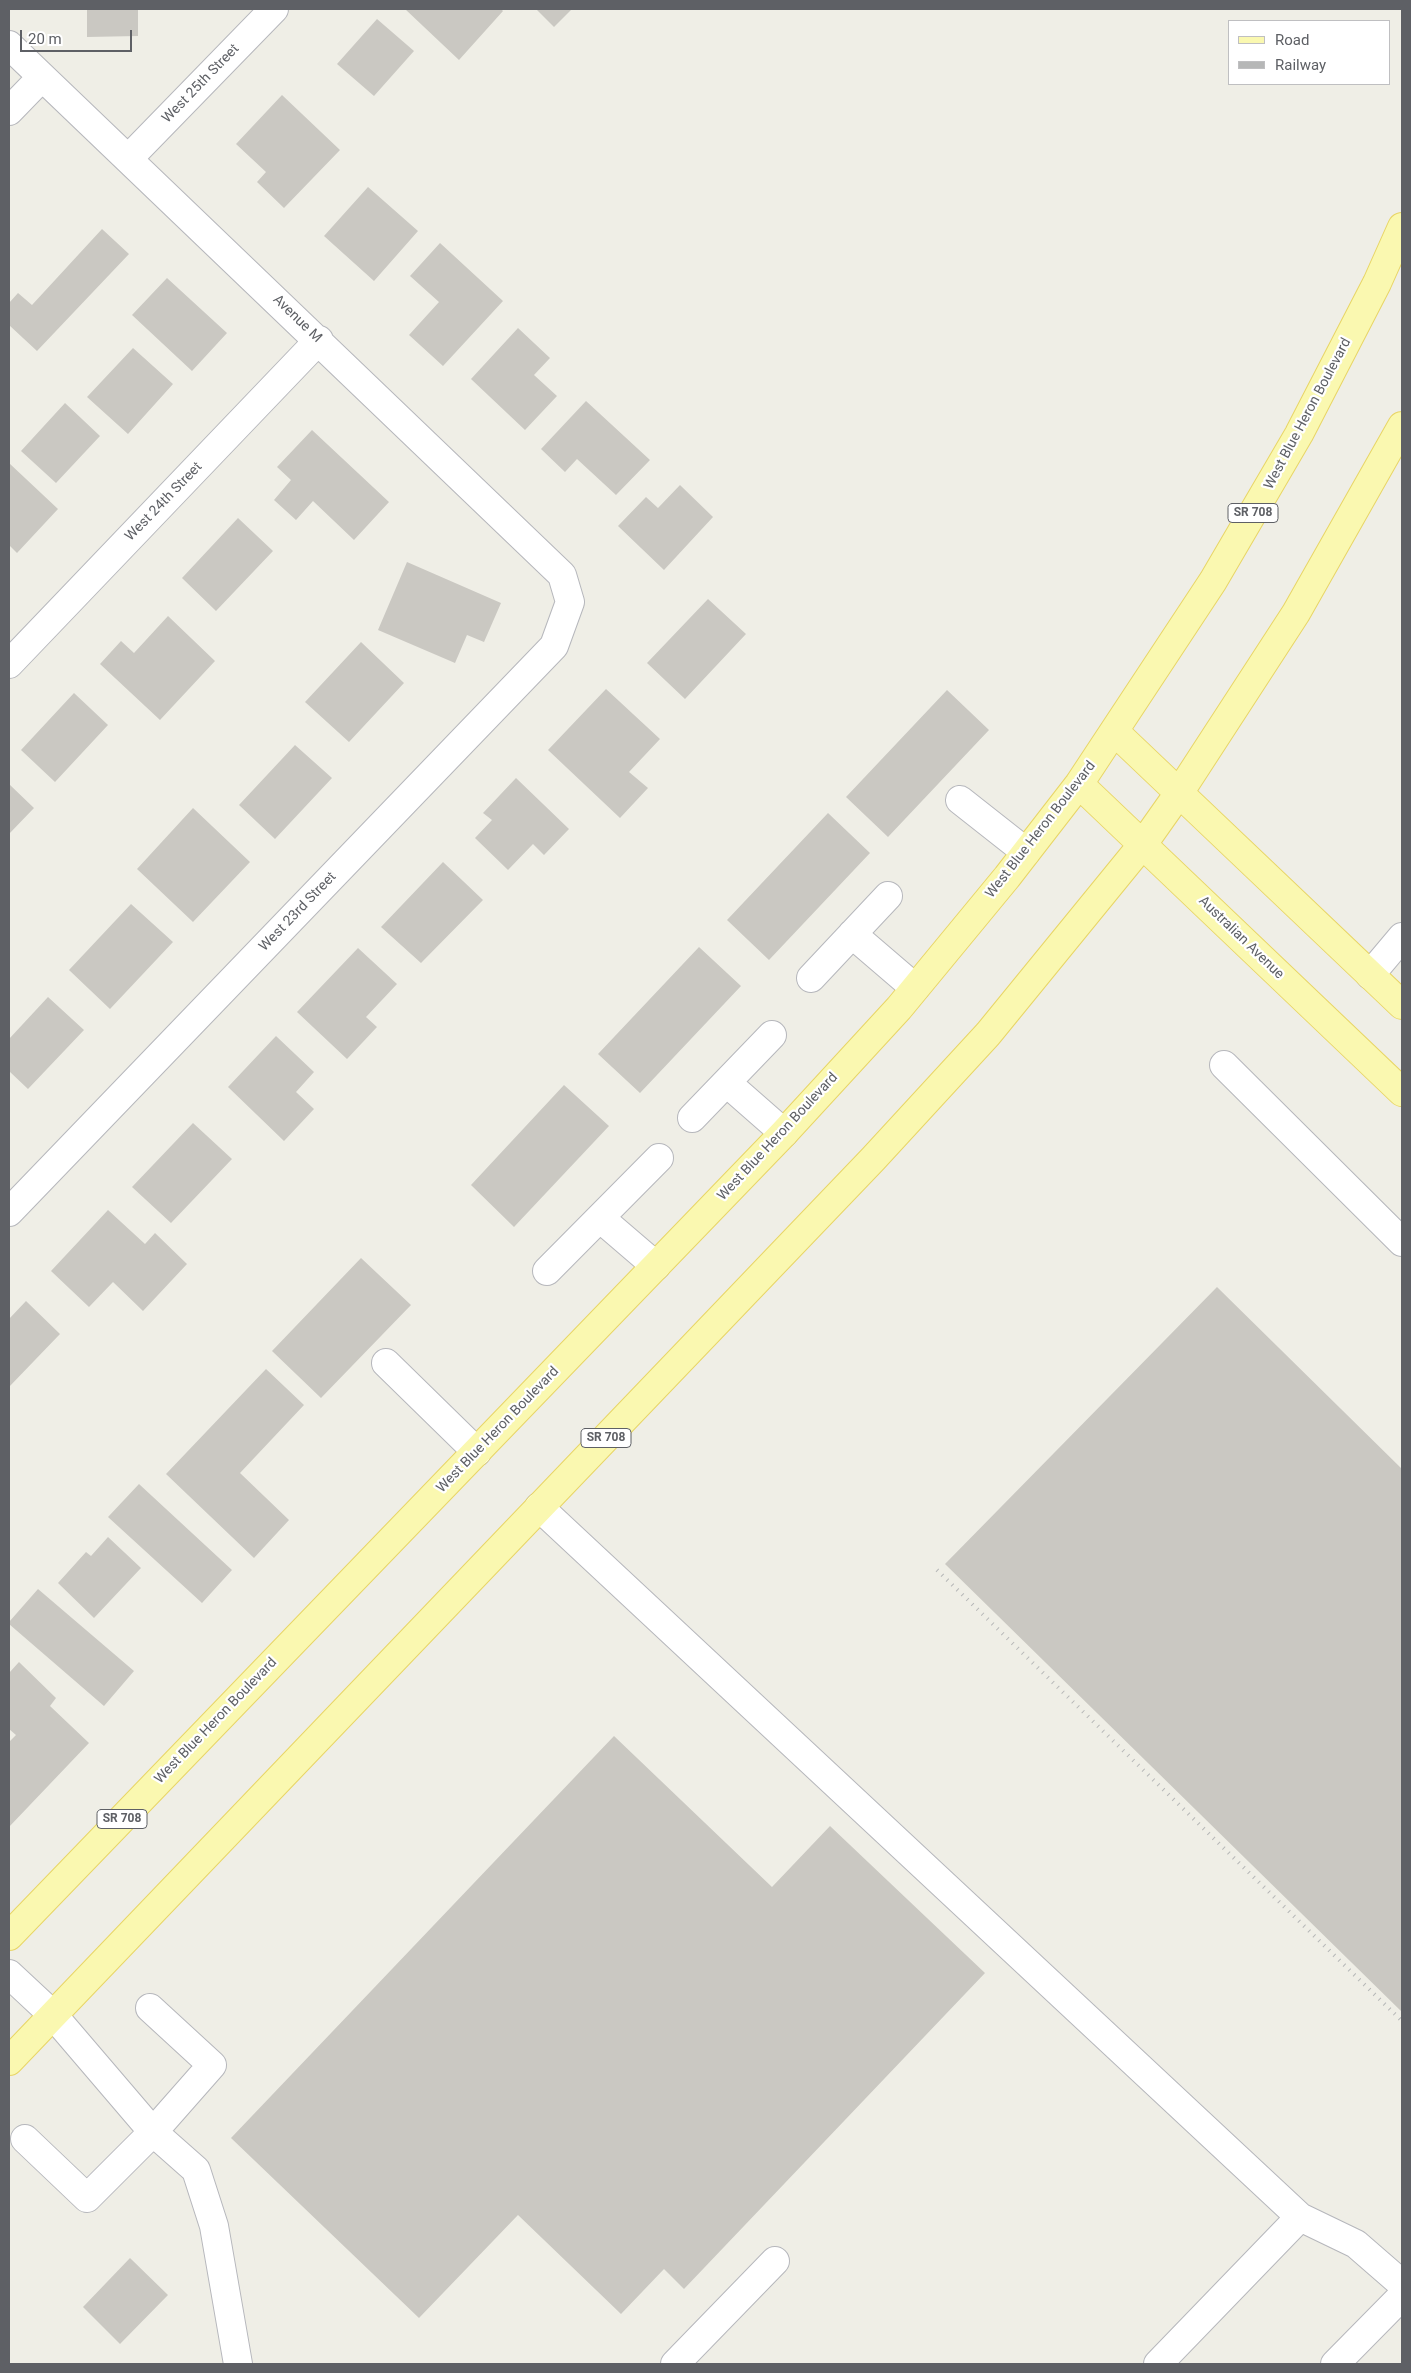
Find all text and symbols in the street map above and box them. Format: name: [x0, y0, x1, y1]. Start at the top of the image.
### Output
scale bar: [22, 20, 135, 52]
legend: [1228, 20, 1391, 85]
text: 20 m: [28, 30, 62, 48]
text: Road: [1275, 31, 1309, 49]
street label: West 25th Street: [159, 41, 243, 127]
text: Railway: [1275, 56, 1326, 74]
street label: Avenue M: [269, 292, 325, 346]
street label: West Blue Heron Boulevard: [1261, 336, 1355, 492]
street label: West 24th Street: [122, 459, 206, 545]
road number: SR 708: [1228, 503, 1278, 522]
street label: West Blue Heron Boulevard: [982, 758, 1100, 902]
street label: West 23rd Street: [256, 869, 340, 955]
street label: Australian Avenue: [1195, 893, 1287, 983]
street label: West Blue Heron Boulevard: [714, 1070, 842, 1204]
street label: West Blue Heron Boulevard: [433, 1363, 563, 1497]
road number: SR 708: [581, 1429, 631, 1448]
street label: West Blue Heron Boulevard: [151, 1654, 281, 1788]
road number: SR 708: [97, 1810, 147, 1828]

